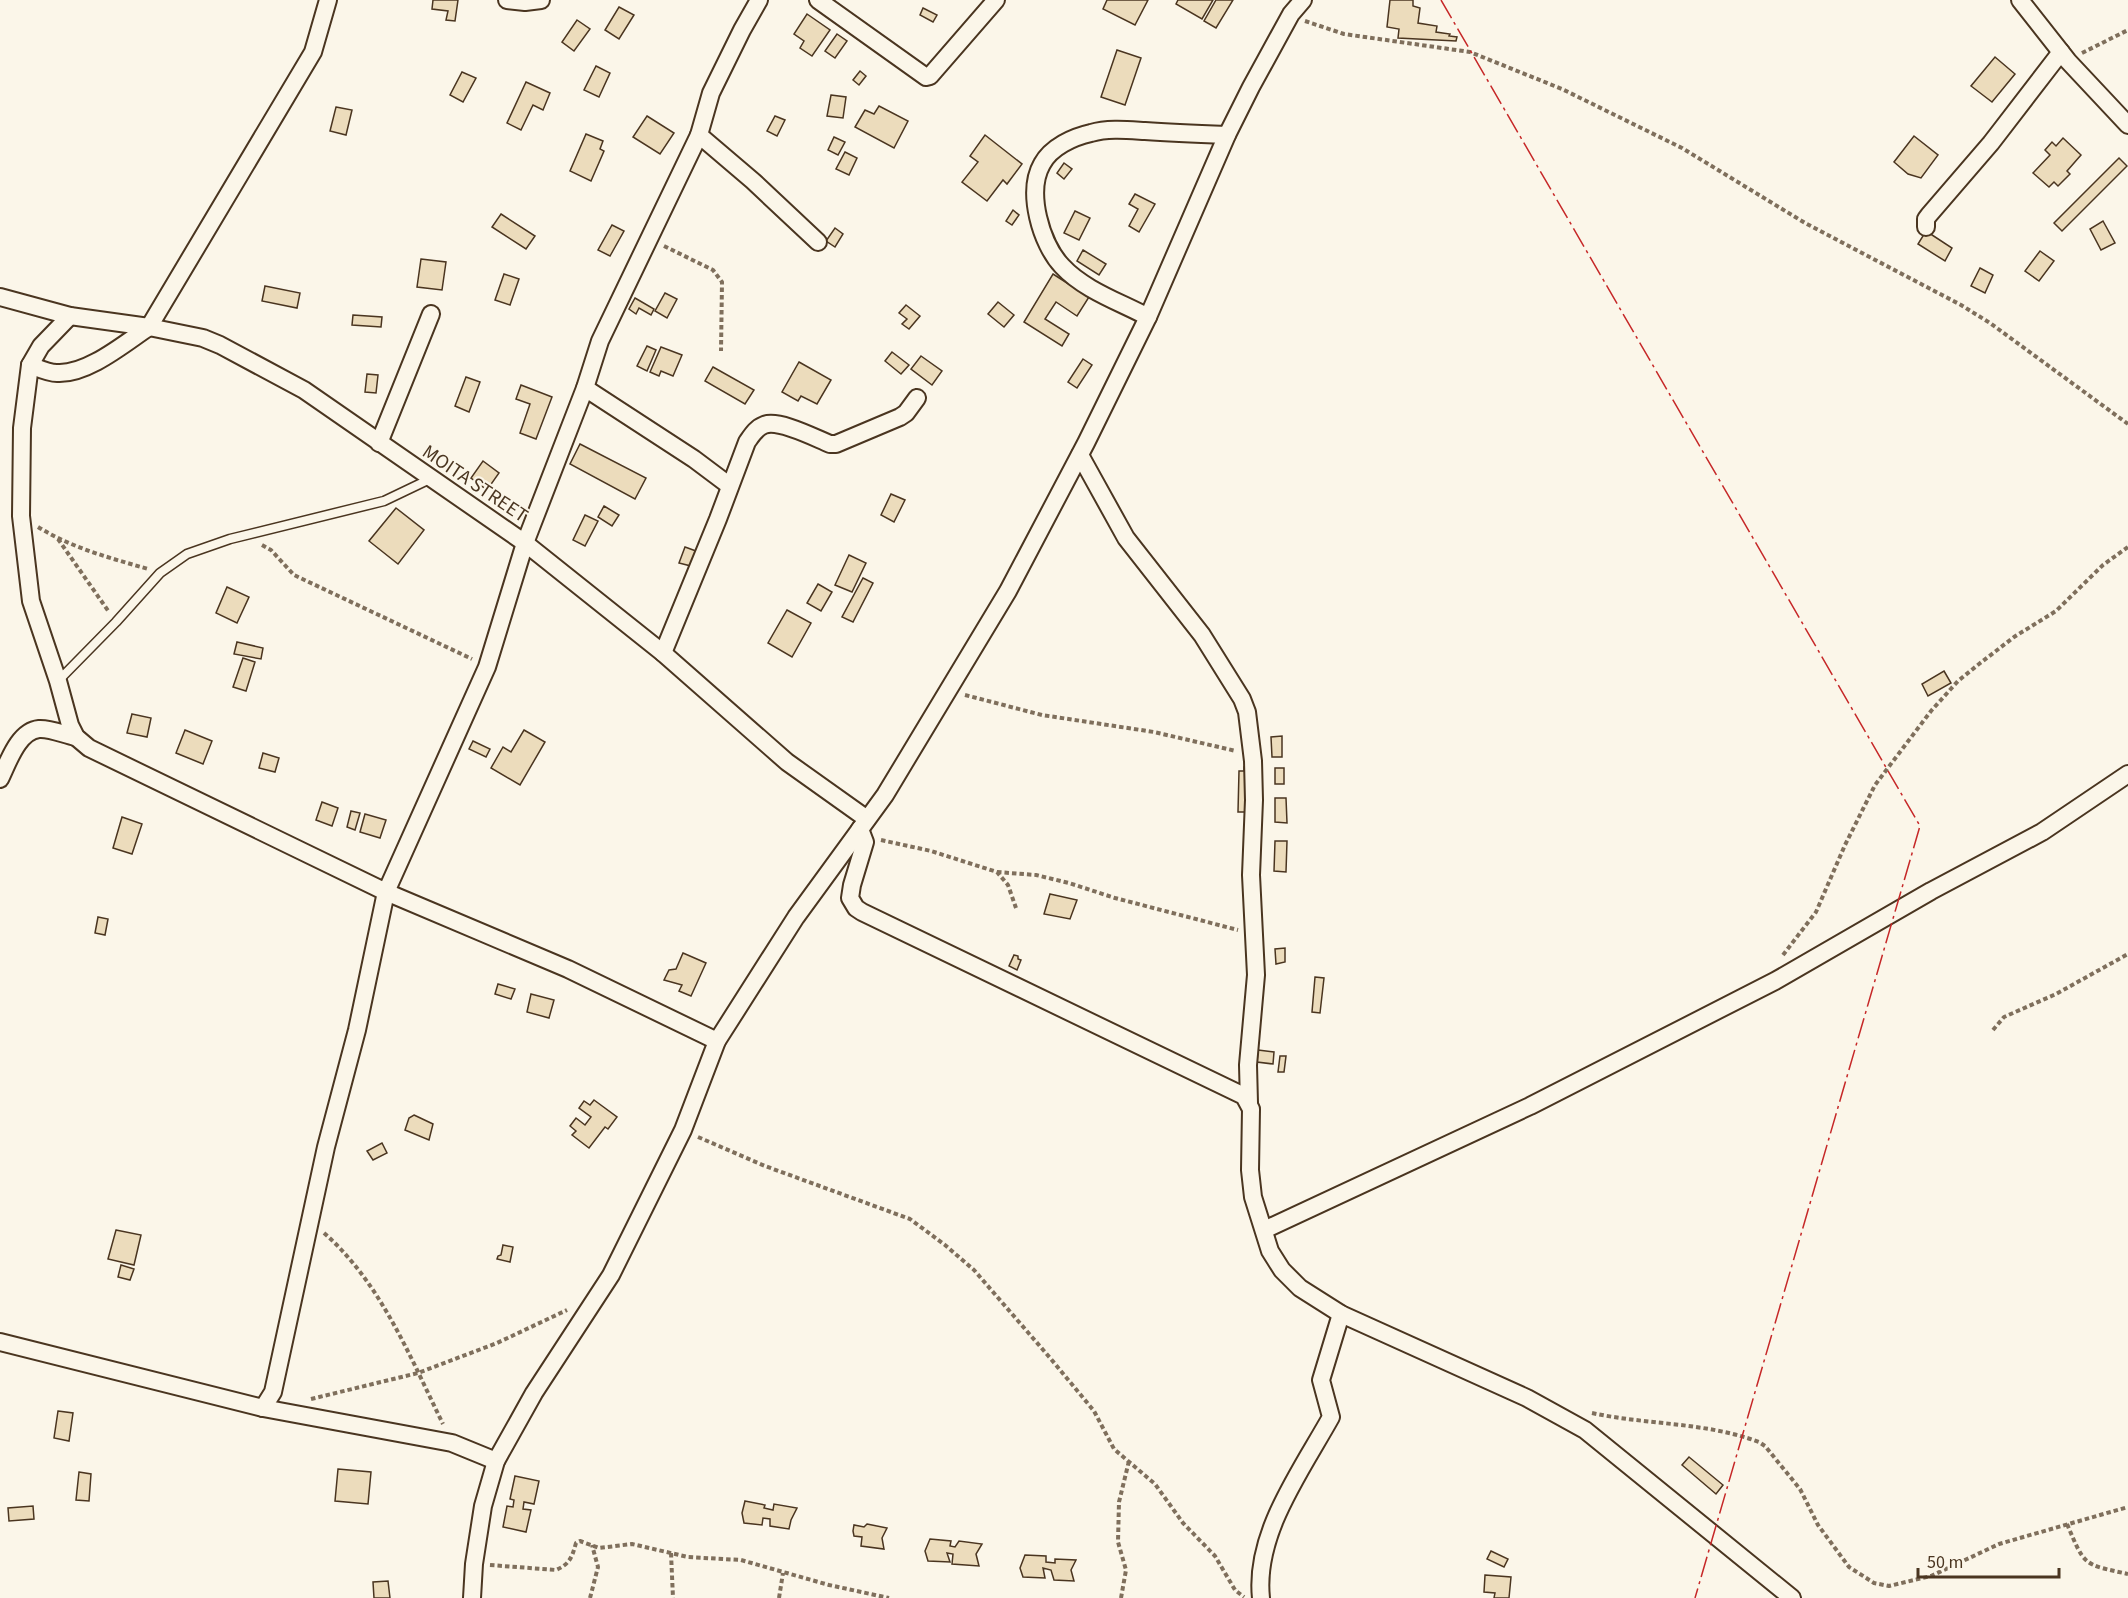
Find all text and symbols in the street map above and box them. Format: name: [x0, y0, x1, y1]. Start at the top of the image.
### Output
street label: MOITA STREET: [417, 438, 534, 530]
scale bar: [1918, 1541, 2059, 1579]
text: 50 m: [1927, 1550, 1963, 1575]

